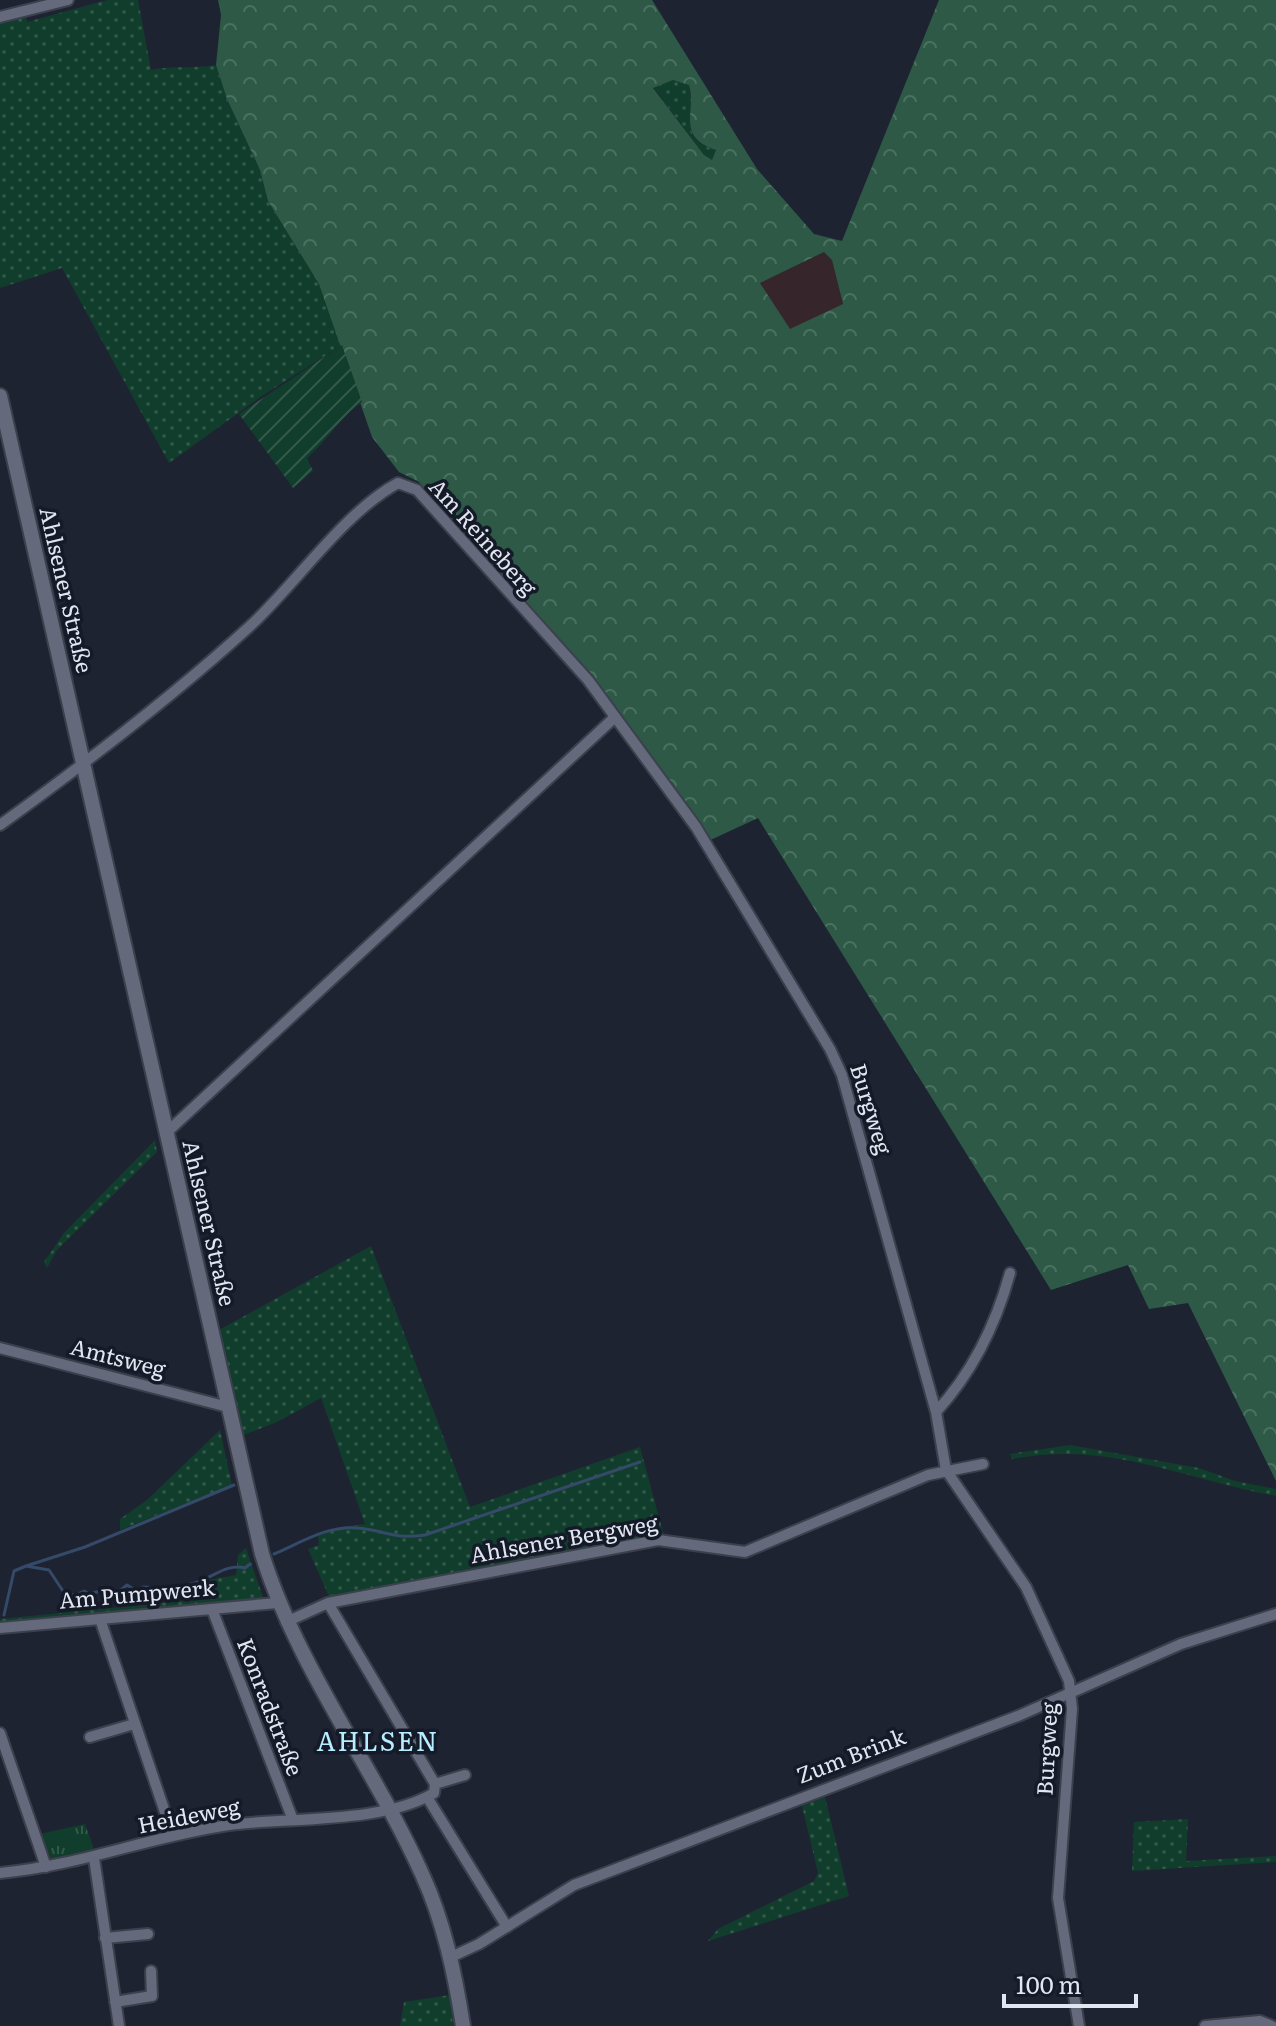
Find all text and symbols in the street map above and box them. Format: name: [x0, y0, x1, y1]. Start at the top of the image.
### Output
street label: Am Reineberg: [422, 470, 546, 603]
street label: Ahlsener Straße: [32, 503, 103, 676]
street label: Burgweg: [843, 1059, 902, 1159]
street label: Ahlsener Straße: [175, 1136, 246, 1309]
street label: Amtsweg: [67, 1329, 170, 1384]
street label: Ahlsener Bergweg: [467, 1505, 661, 1570]
street label: Am Pumpwerk: [58, 1569, 217, 1616]
street label: Konradstraße: [230, 1633, 313, 1780]
street label: Burgweg: [1027, 1701, 1064, 1796]
street label: Zum Brink: [791, 1719, 910, 1790]
district label: AHLSEN: [316, 1720, 440, 1759]
street label: Heideweg: [135, 1788, 243, 1841]
scale bar: [1004, 1958, 1136, 2008]
text: 100 m: [1016, 1966, 1082, 2001]

